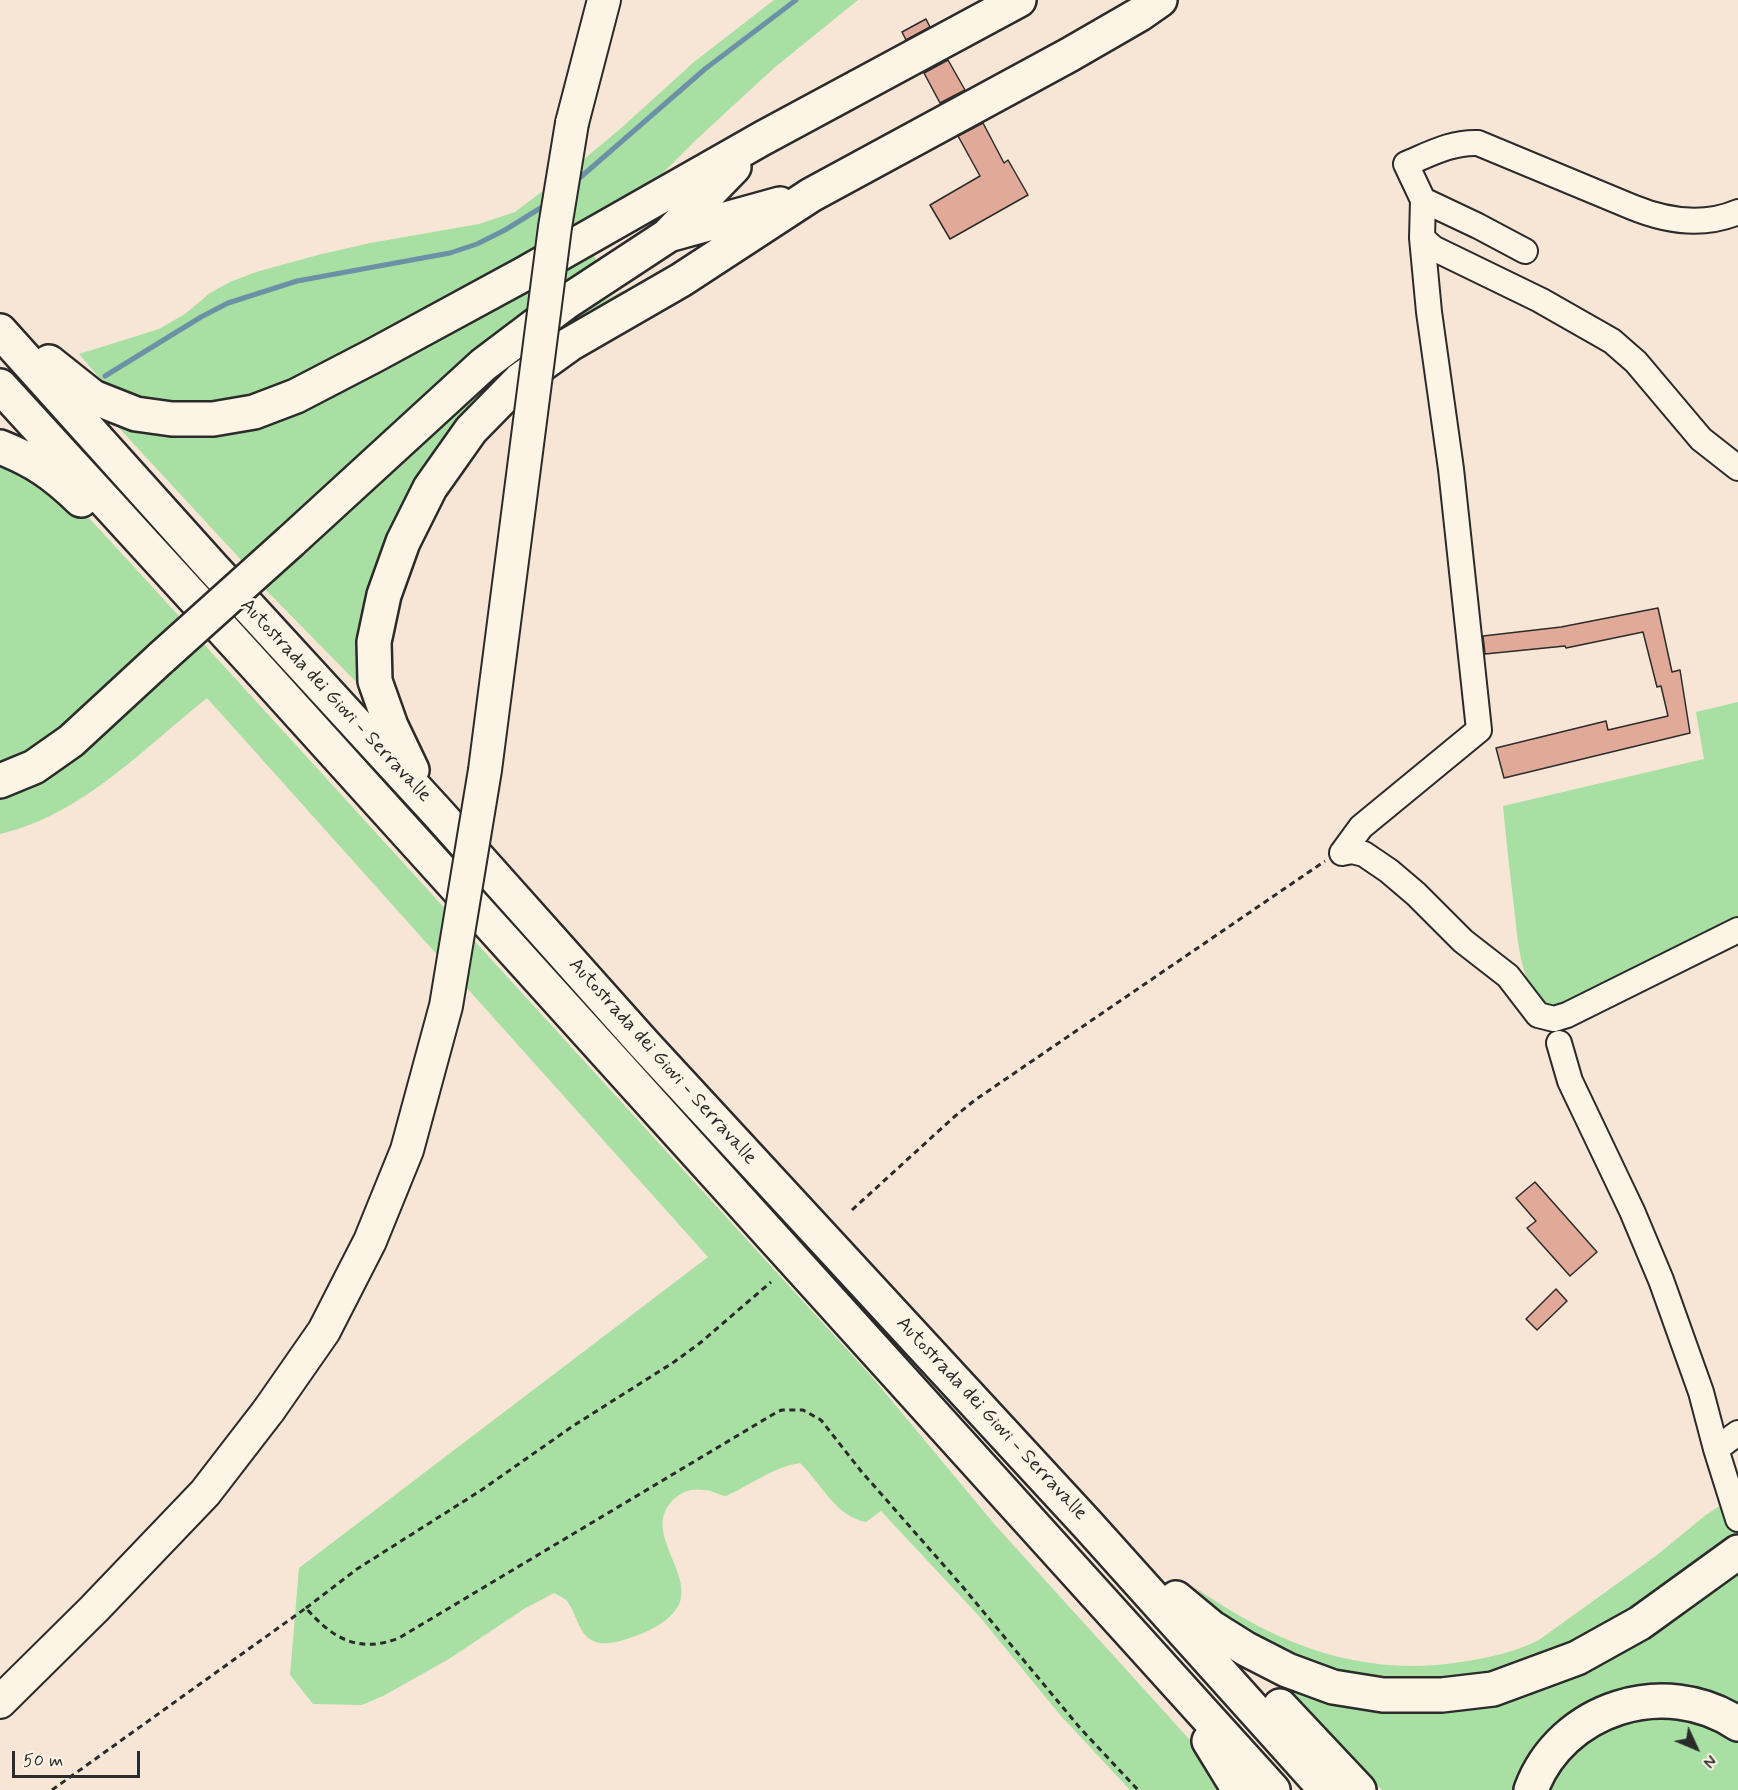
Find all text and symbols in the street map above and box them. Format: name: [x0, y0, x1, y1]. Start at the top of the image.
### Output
street label: Autostrada dei Giovi - Serravalle: [234, 594, 436, 808]
street label: Autostrada dei Giovi - Serravalle: [563, 954, 761, 1170]
street label: Autostrada dei Giovi - Serravalle: [890, 1312, 1092, 1526]
north arrow: [1666, 1718, 1726, 1778]
scale bar: [15, 1739, 142, 1777]
text: 50 m: [23, 1749, 63, 1773]
text: N: [1698, 1750, 1721, 1772]

